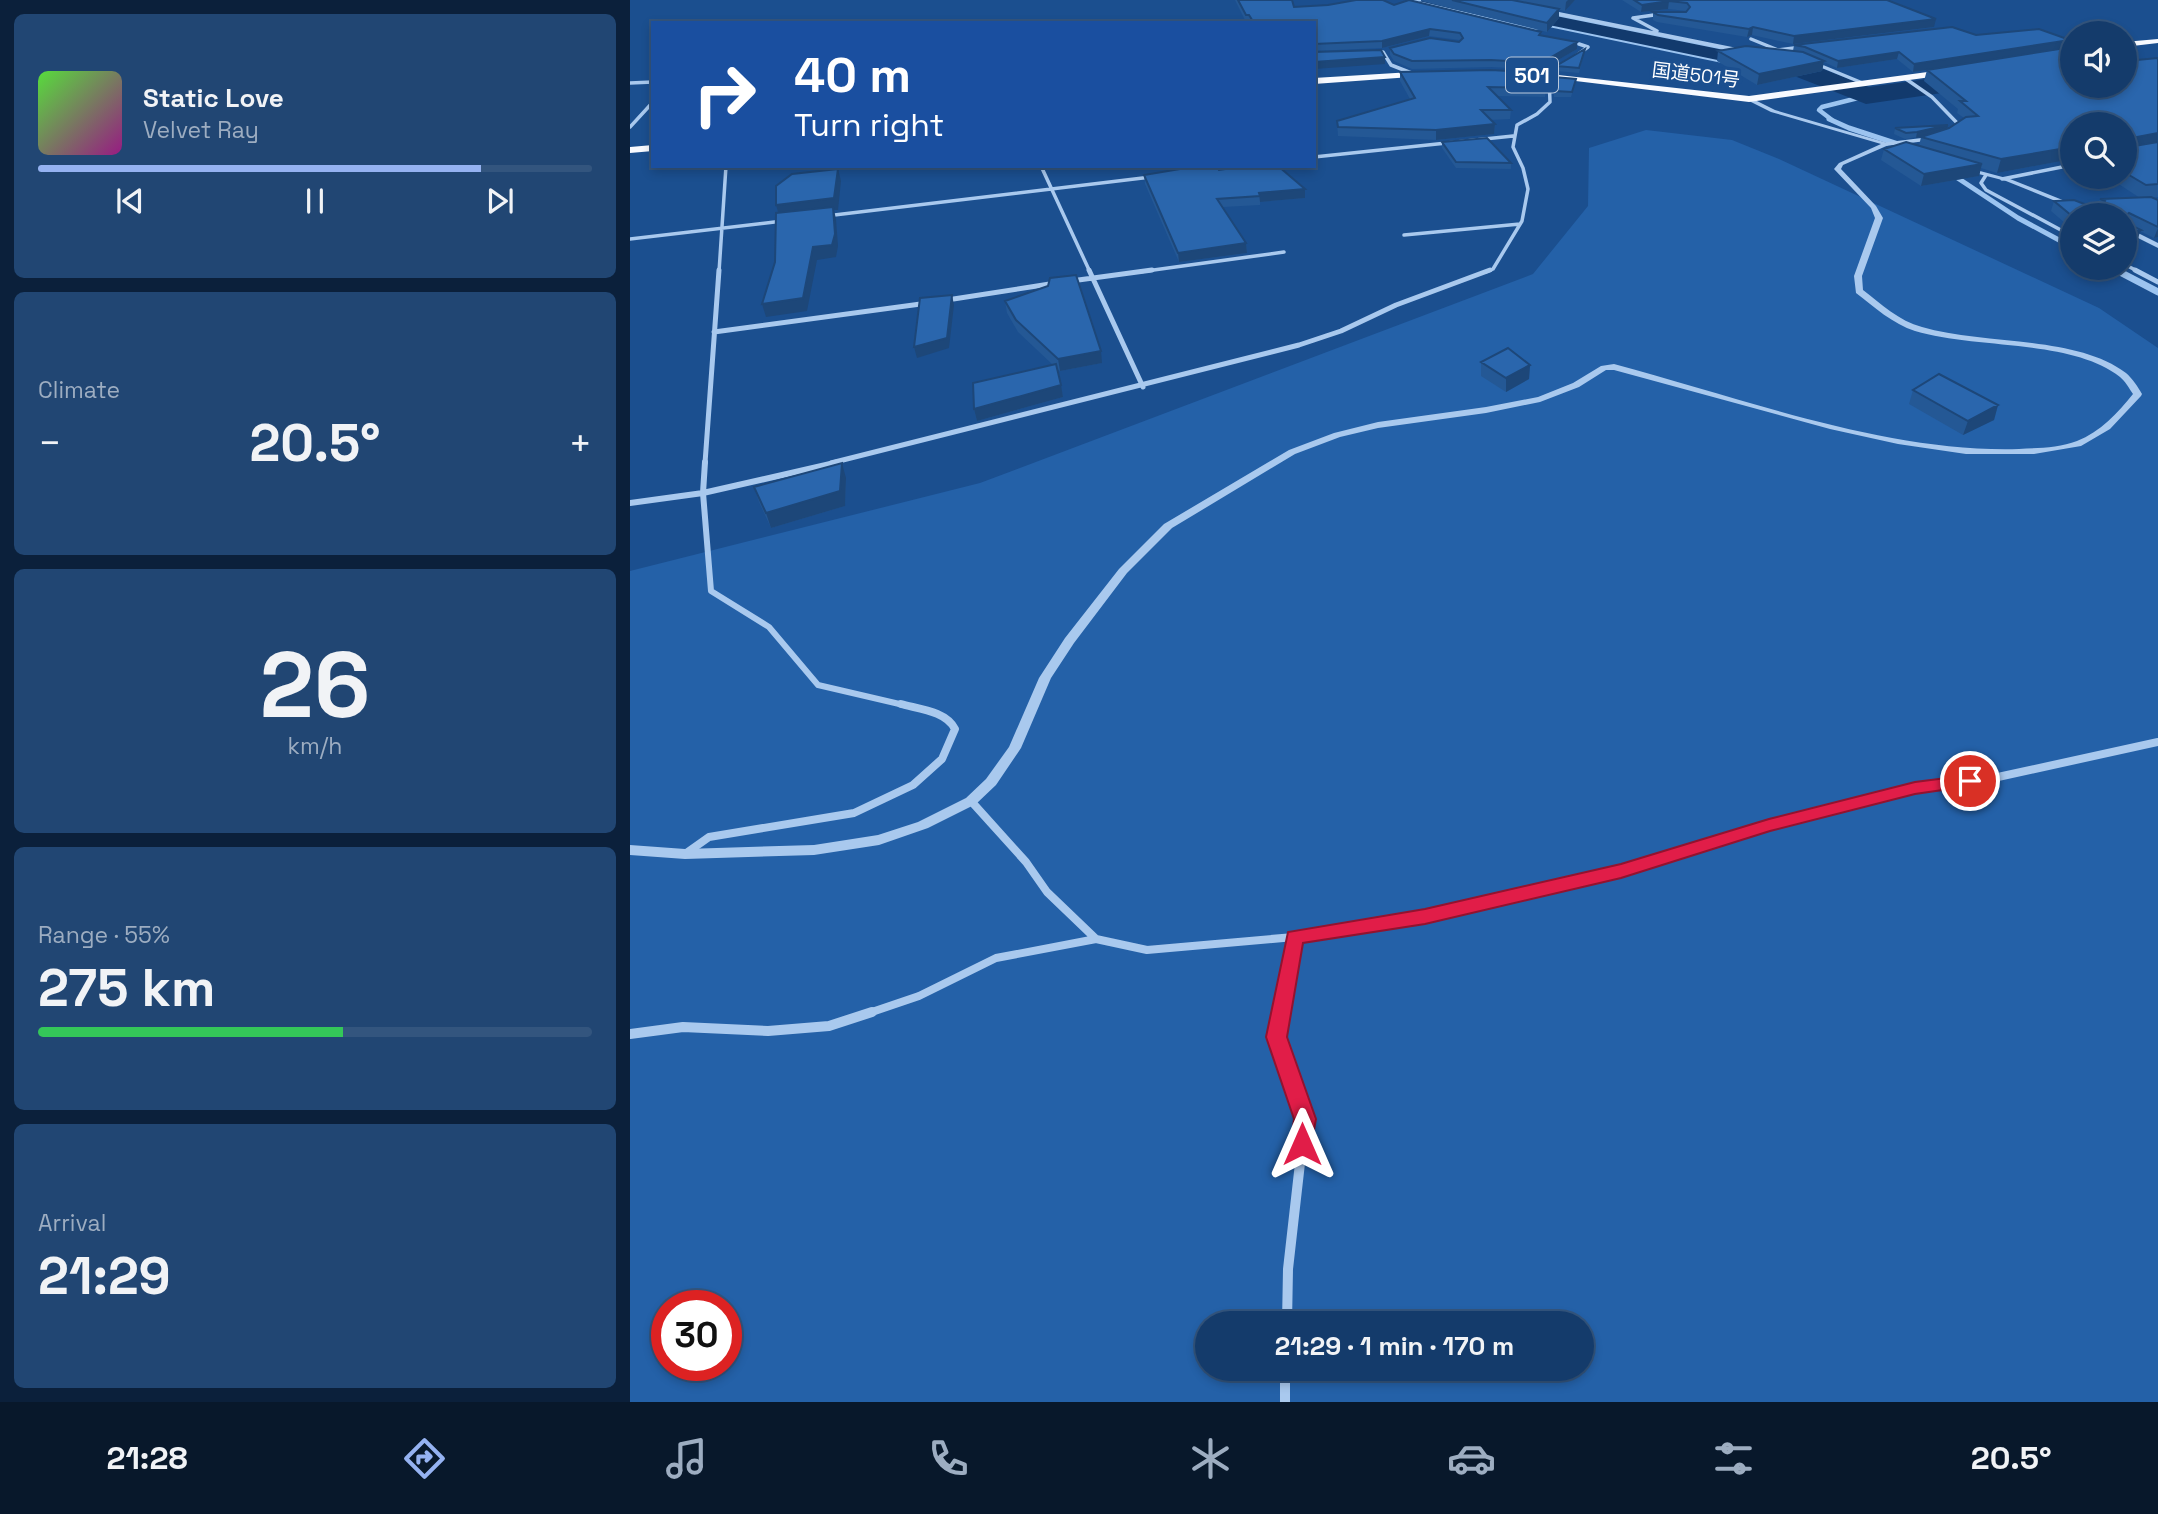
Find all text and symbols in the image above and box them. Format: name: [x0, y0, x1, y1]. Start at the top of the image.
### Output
map controls: [2060, 21, 2137, 280]
button: sound: [2060, 21, 2137, 98]
text: 40 m: [794, 44, 911, 106]
icon: right: [679, 49, 770, 140]
road number: 501: [1506, 57, 1558, 92]
street label: 国道501号: [1651, 57, 1741, 93]
text: Static Love: [143, 81, 284, 115]
text: Turn right: [794, 105, 944, 145]
button: search: [2060, 112, 2137, 189]
text: Velvet Ray: [143, 115, 259, 145]
icon: previous: [111, 182, 149, 220]
icon: pause: [296, 182, 334, 220]
icon: next: [481, 182, 519, 220]
button: layers: [2060, 203, 2137, 280]
text: Climate: [38, 375, 120, 405]
text: 20.5°: [249, 410, 381, 476]
text: −: [38, 419, 62, 467]
text: +: [568, 419, 592, 467]
text: 26: [260, 627, 370, 744]
text: km/h: [288, 731, 342, 761]
pin: [1940, 751, 2000, 811]
icon: arrive: [1951, 762, 1989, 800]
text: Range · 55%: [38, 920, 170, 950]
text: 275 km: [38, 955, 215, 1021]
position arrow: [1265, 1107, 1339, 1181]
text: Arrival: [38, 1208, 106, 1238]
text: 21:29: [38, 1243, 171, 1309]
speed limit sign: 30: [651, 1290, 742, 1381]
text: 21:29 · 1 min · 170 m: [1275, 1329, 1514, 1363]
icon: directions: [400, 1434, 449, 1483]
icon: music: [662, 1434, 711, 1483]
icon: phone: [924, 1434, 973, 1483]
icon: climate: [1186, 1434, 1235, 1483]
icon: car: [1447, 1434, 1496, 1483]
icon: filters: [1709, 1434, 1758, 1483]
text: 21:28: [106, 1438, 188, 1478]
text: 20.5°: [1971, 1438, 2052, 1478]

